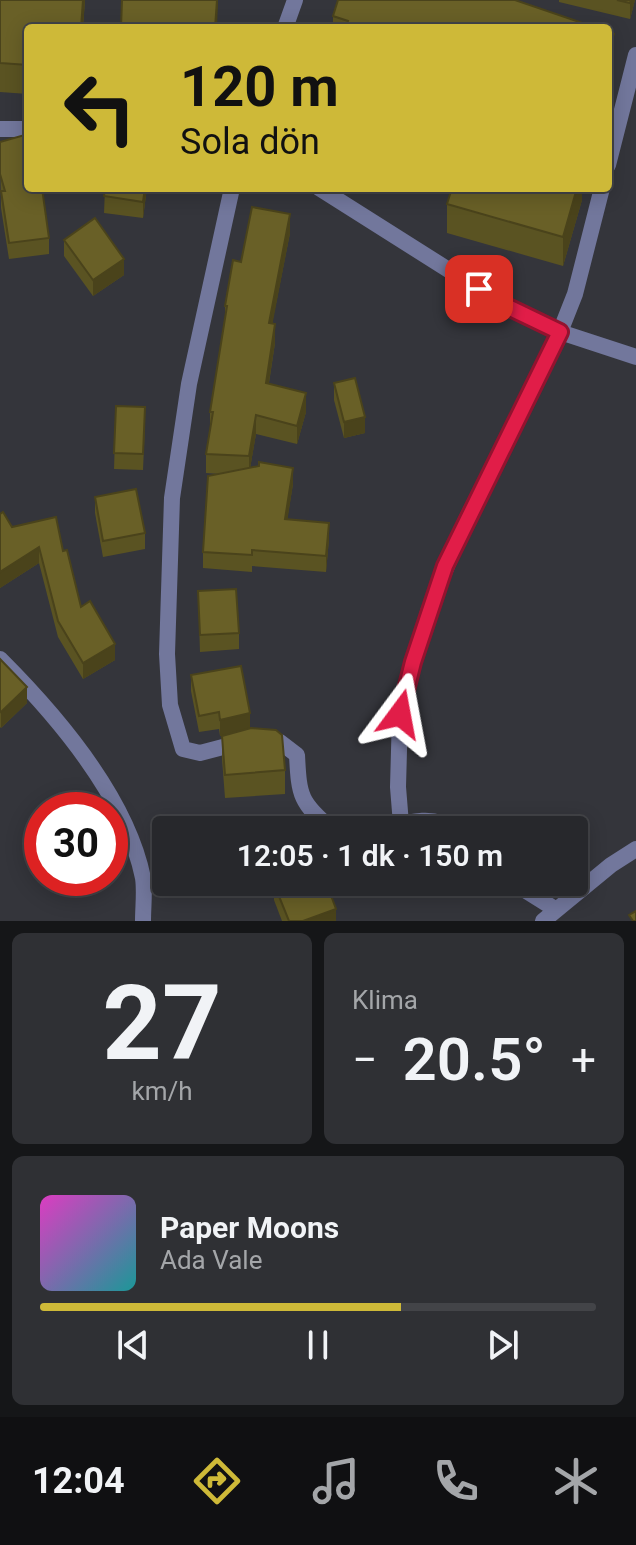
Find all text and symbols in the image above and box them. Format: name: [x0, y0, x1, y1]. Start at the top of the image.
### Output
text: 120 m: [180, 54, 339, 120]
icon: left: [48, 56, 152, 160]
text: Sola dön: [180, 121, 320, 163]
pin: [445, 255, 513, 323]
icon: arrive: [457, 267, 501, 311]
position arrow: [358, 672, 442, 756]
speed limit sign: 30: [24, 792, 128, 896]
text: 12:05 · 1 dk · 150 m: [237, 838, 503, 873]
text: 27: [102, 963, 222, 1084]
text: Klima: [352, 985, 418, 1015]
text: 20.5°: [403, 1024, 546, 1095]
text: −: [352, 1034, 377, 1086]
text: +: [571, 1034, 596, 1086]
text: km/h: [131, 1076, 193, 1106]
text: Paper Moons: [160, 1210, 339, 1245]
text: Ada Vale: [160, 1245, 262, 1275]
icon: previous: [111, 1323, 155, 1367]
icon: pause: [296, 1323, 340, 1367]
icon: next: [481, 1323, 525, 1367]
icon: directions: [189, 1453, 245, 1509]
icon: music: [308, 1453, 364, 1509]
icon: phone: [428, 1453, 484, 1509]
icon: climate: [548, 1453, 604, 1509]
text: 12:04: [32, 1460, 125, 1502]

